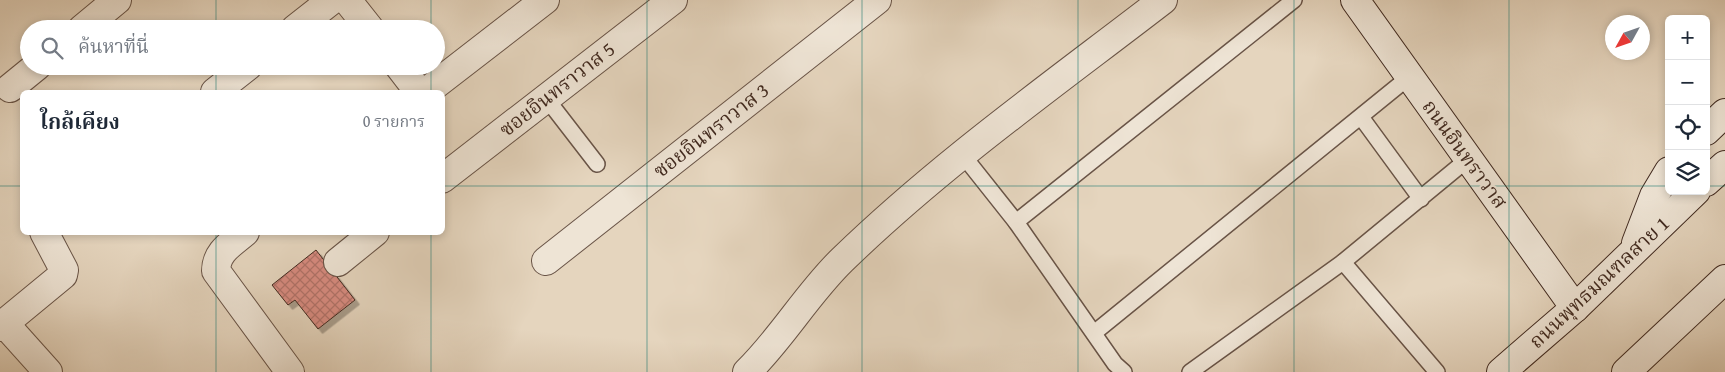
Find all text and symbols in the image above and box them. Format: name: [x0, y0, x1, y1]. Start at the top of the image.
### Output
north arrow: [1605, 15, 1650, 60]
map controls: [1665, 15, 1710, 195]
button: +: [1665, 15, 1710, 60]
search box: [20, 20, 445, 75]
text: ค้นหาที่นี่: [78, 32, 149, 60]
icon: search: [38, 34, 66, 62]
street label: ซอยอินทราวาส 5: [493, 34, 621, 143]
button: −: [1665, 60, 1710, 105]
street label: ซอยอินทราวาส 3: [647, 75, 775, 184]
street label: ถนนอินทราวาส: [1416, 93, 1515, 214]
button: locate: [1665, 105, 1710, 150]
text: ใกล้เคียง: [40, 106, 120, 137]
text: 0 รายการ: [363, 109, 425, 133]
button: layers: [1665, 150, 1710, 195]
street label: ถนนพุทธมณฑลสาย 1: [1522, 209, 1675, 355]

